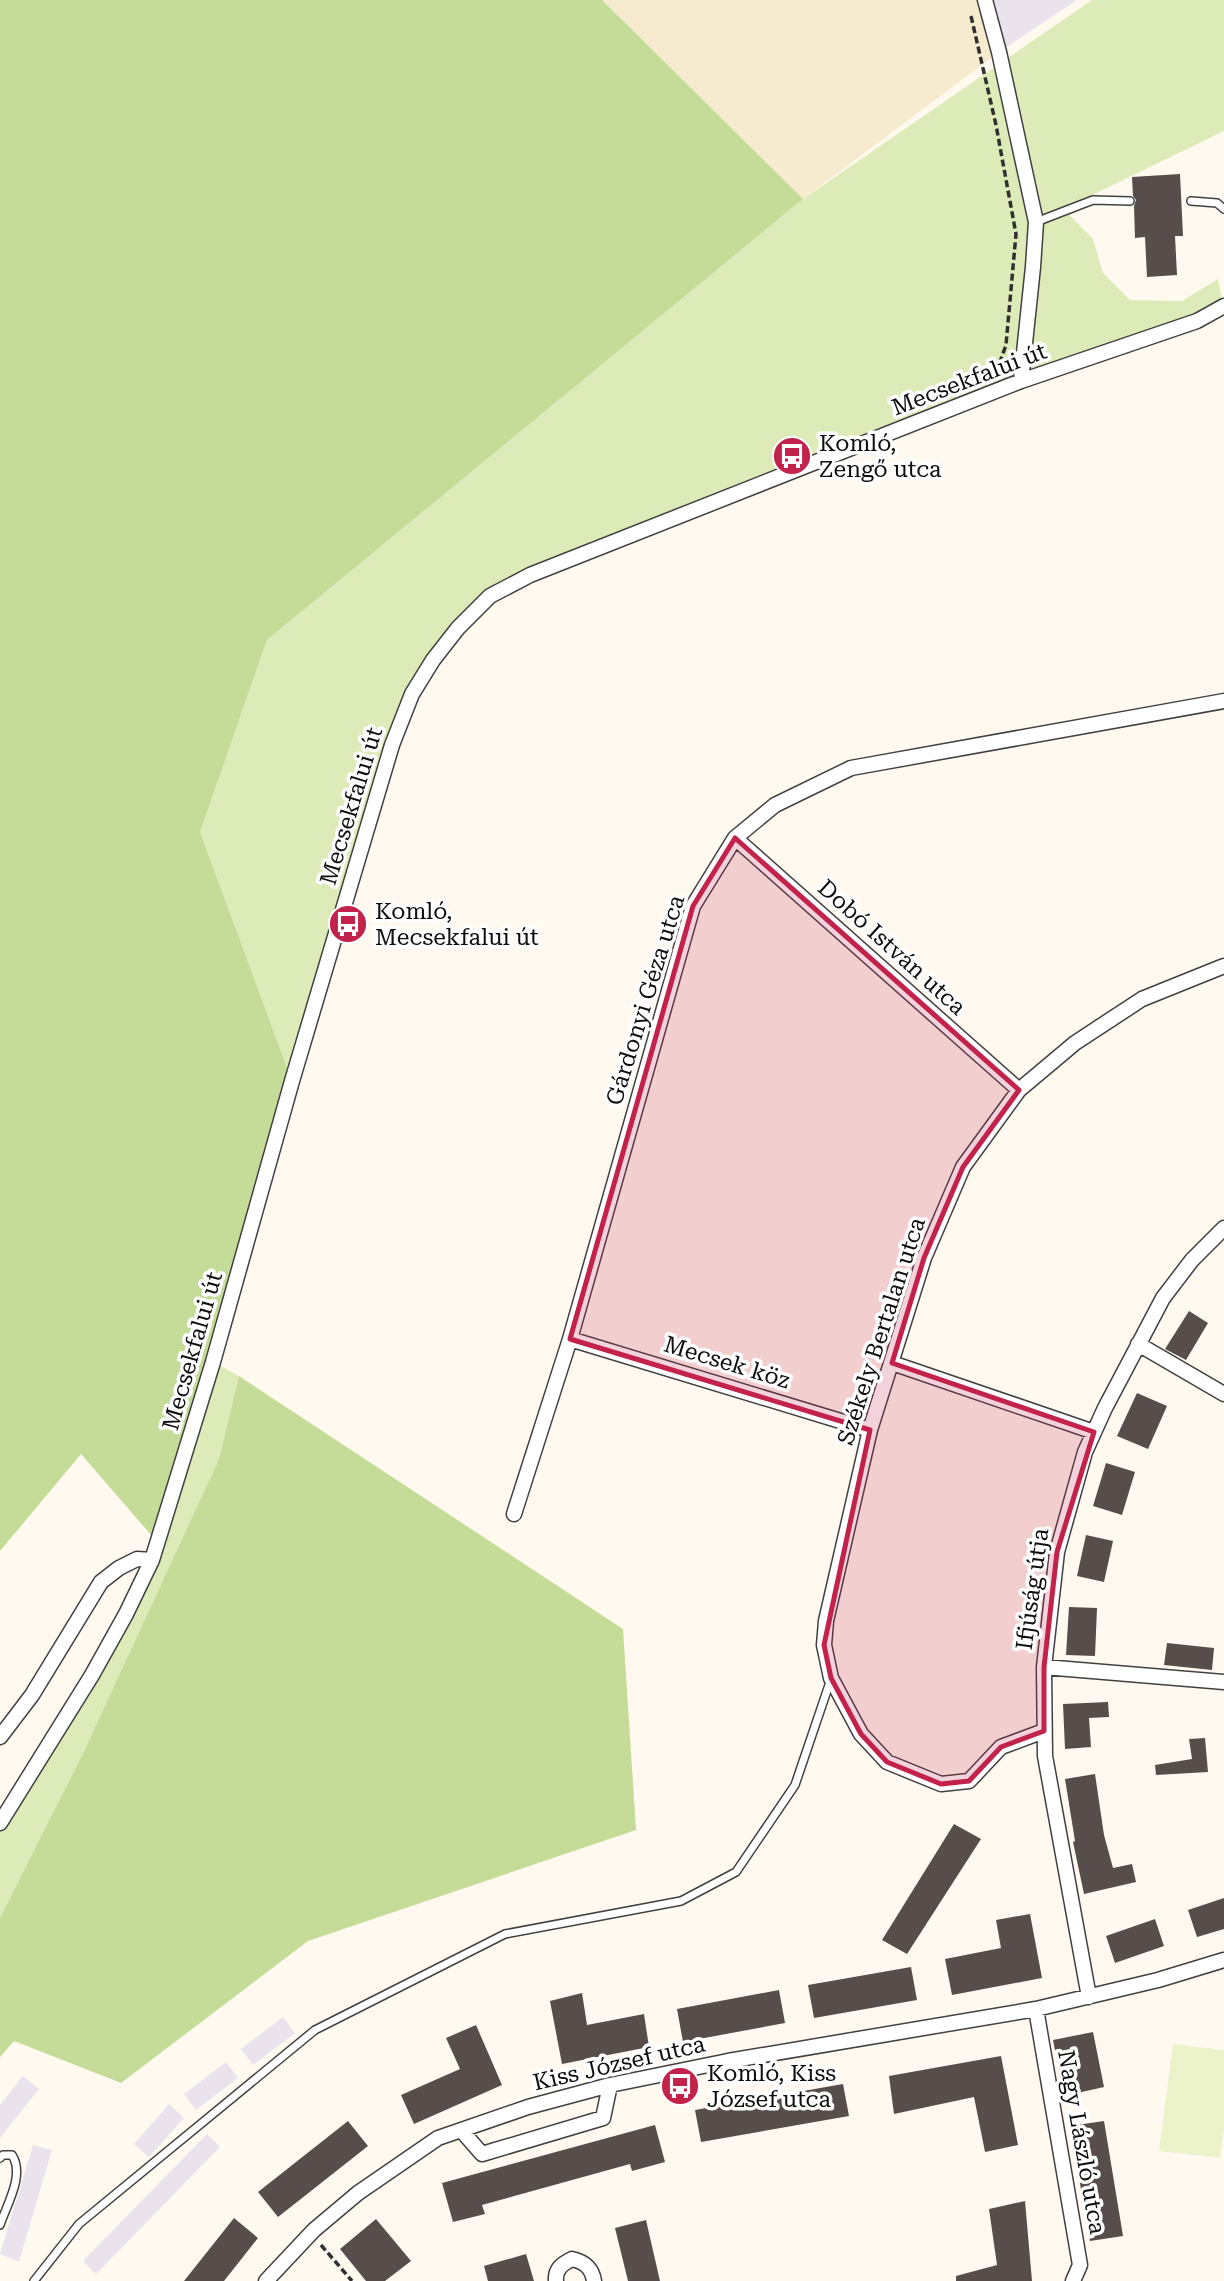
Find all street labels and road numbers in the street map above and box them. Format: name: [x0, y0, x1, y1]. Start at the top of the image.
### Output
street label: Mecsekfalui út: [888, 337, 1051, 421]
street label: Mecsekfalui út: [315, 724, 388, 888]
street label: Dobó István utca: [812, 874, 971, 1021]
street label: Gárdonyi Géza utca: [601, 891, 690, 1108]
street label: Székely Bertalan utca: [832, 1214, 931, 1448]
street label: Mecsekfalui út: [157, 1268, 228, 1434]
street label: Mecsek köz: [661, 1331, 793, 1394]
street label: Ifjúság útja: [1011, 1526, 1054, 1652]
street label: Kiss József utca: [531, 2030, 708, 2096]
street label: Nagy László utca: [1052, 2048, 1111, 2237]

